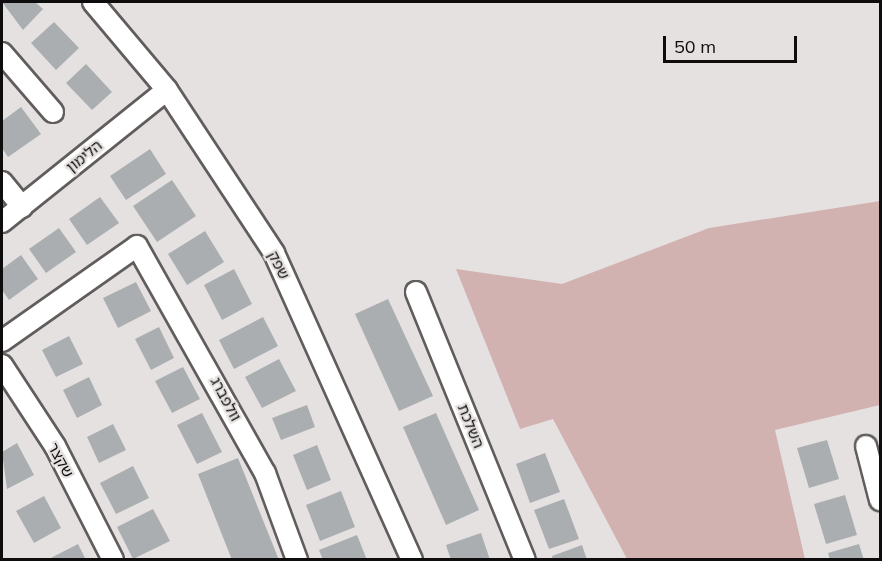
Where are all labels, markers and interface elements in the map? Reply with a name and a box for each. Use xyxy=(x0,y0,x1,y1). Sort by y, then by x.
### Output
scale bar xyxy=(666,24,800,62)
text: 50 m xyxy=(674,35,716,58)
street label: הלימון xyxy=(62,136,106,176)
street label: שפק xyxy=(264,248,294,282)
street label: וולפברג xyxy=(207,374,245,424)
street label: השלכת xyxy=(454,401,488,451)
street label: שקצר xyxy=(44,440,78,480)

